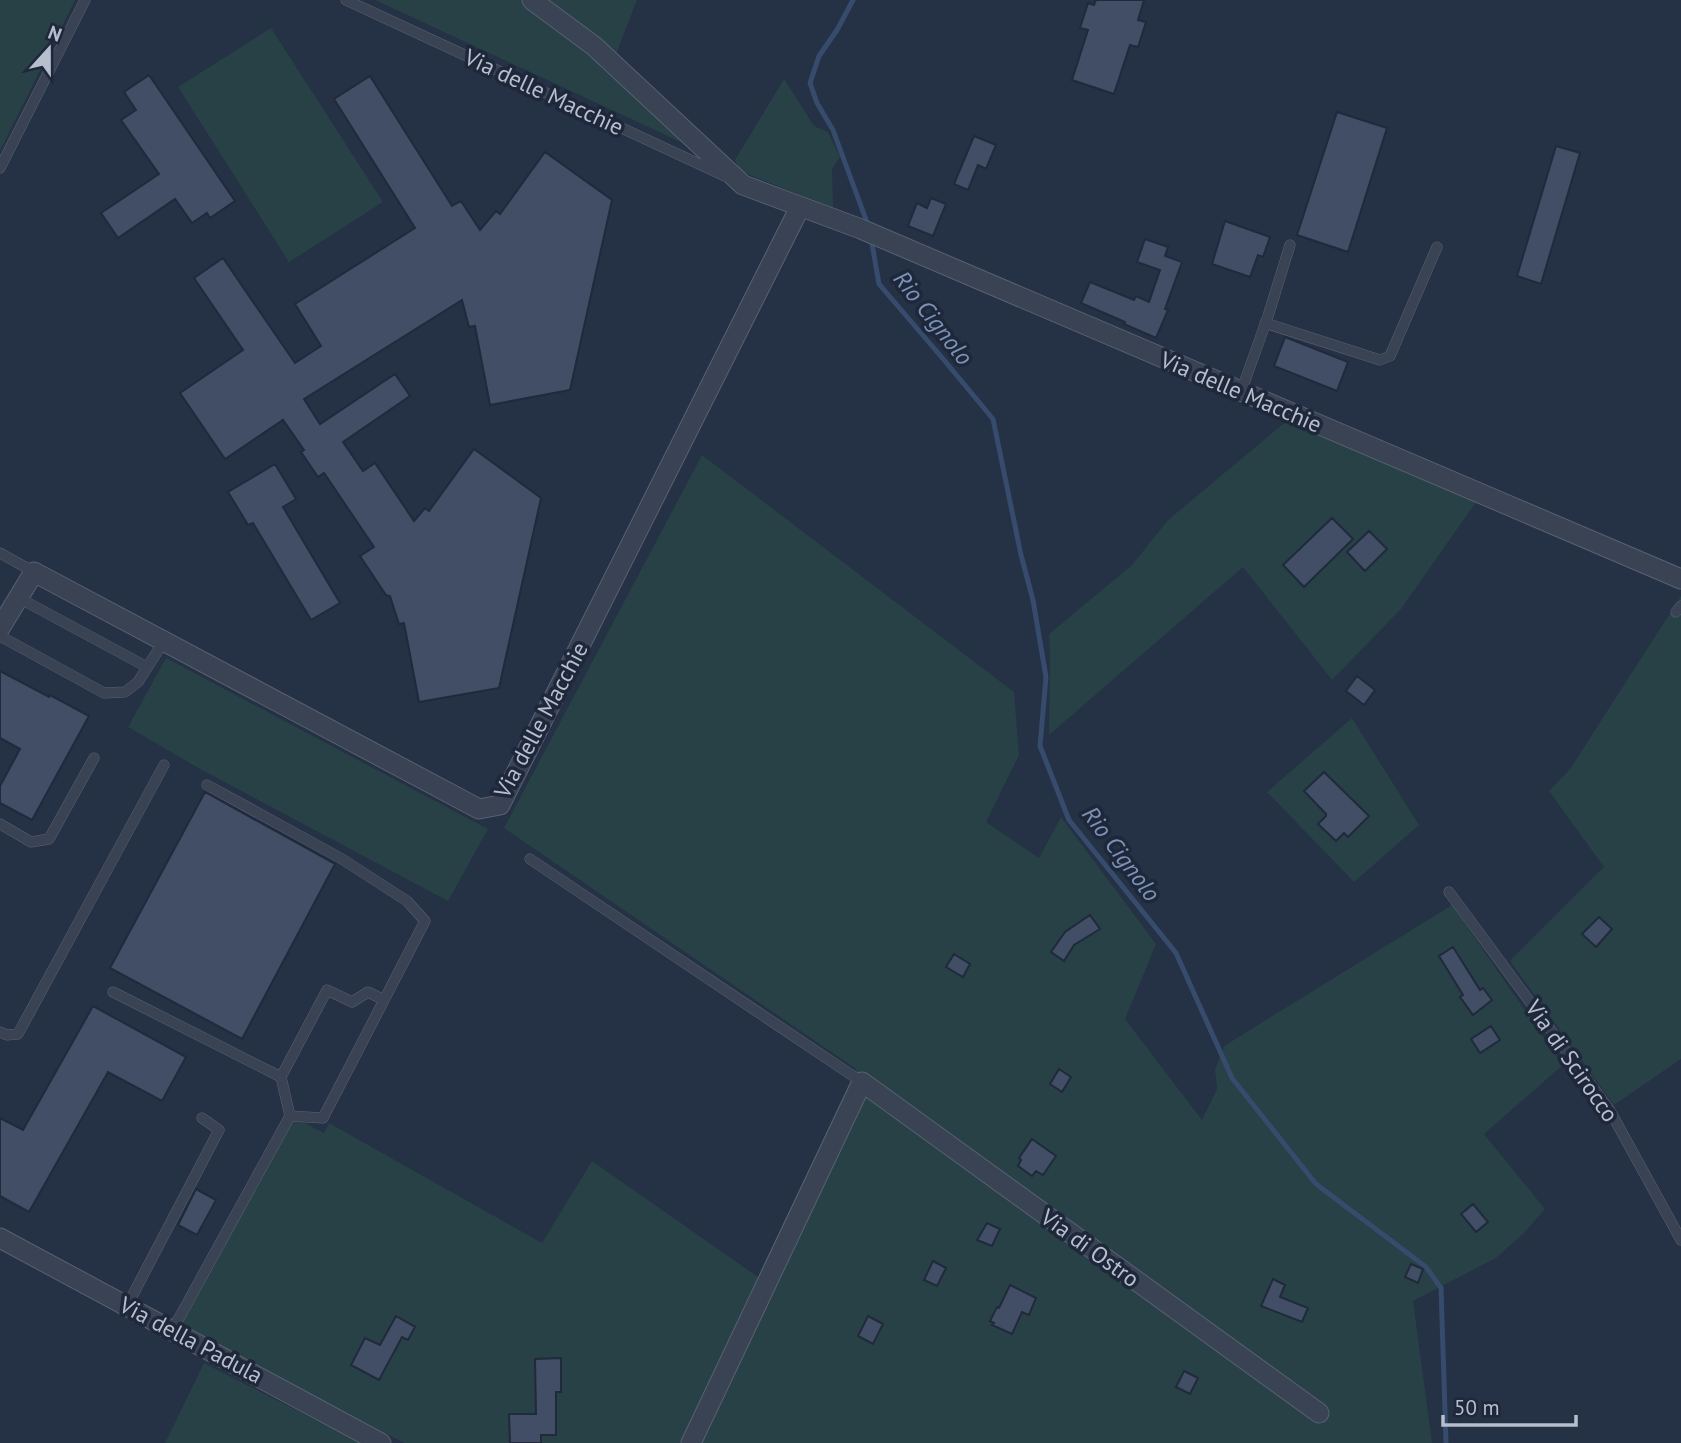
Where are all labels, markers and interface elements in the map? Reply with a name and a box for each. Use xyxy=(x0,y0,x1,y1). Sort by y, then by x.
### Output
north arrow xyxy=(14,14,84,84)
text: N xyxy=(45,20,65,47)
street label: Via delle Macchie xyxy=(459,42,628,141)
water label: Rio Cignolo xyxy=(887,264,980,371)
street label: Via delle Macchie xyxy=(1155,344,1326,439)
street label: Via delle Macchie xyxy=(487,637,594,804)
water label: Rio Cignolo xyxy=(1075,800,1167,908)
street label: Via di Scirocco xyxy=(1519,993,1625,1127)
street label: Via di Ostro xyxy=(1035,1202,1145,1293)
street label: Via della Padula xyxy=(114,1289,268,1389)
scale bar xyxy=(1443,1384,1576,1428)
text: 50 m xyxy=(1454,1394,1500,1421)

